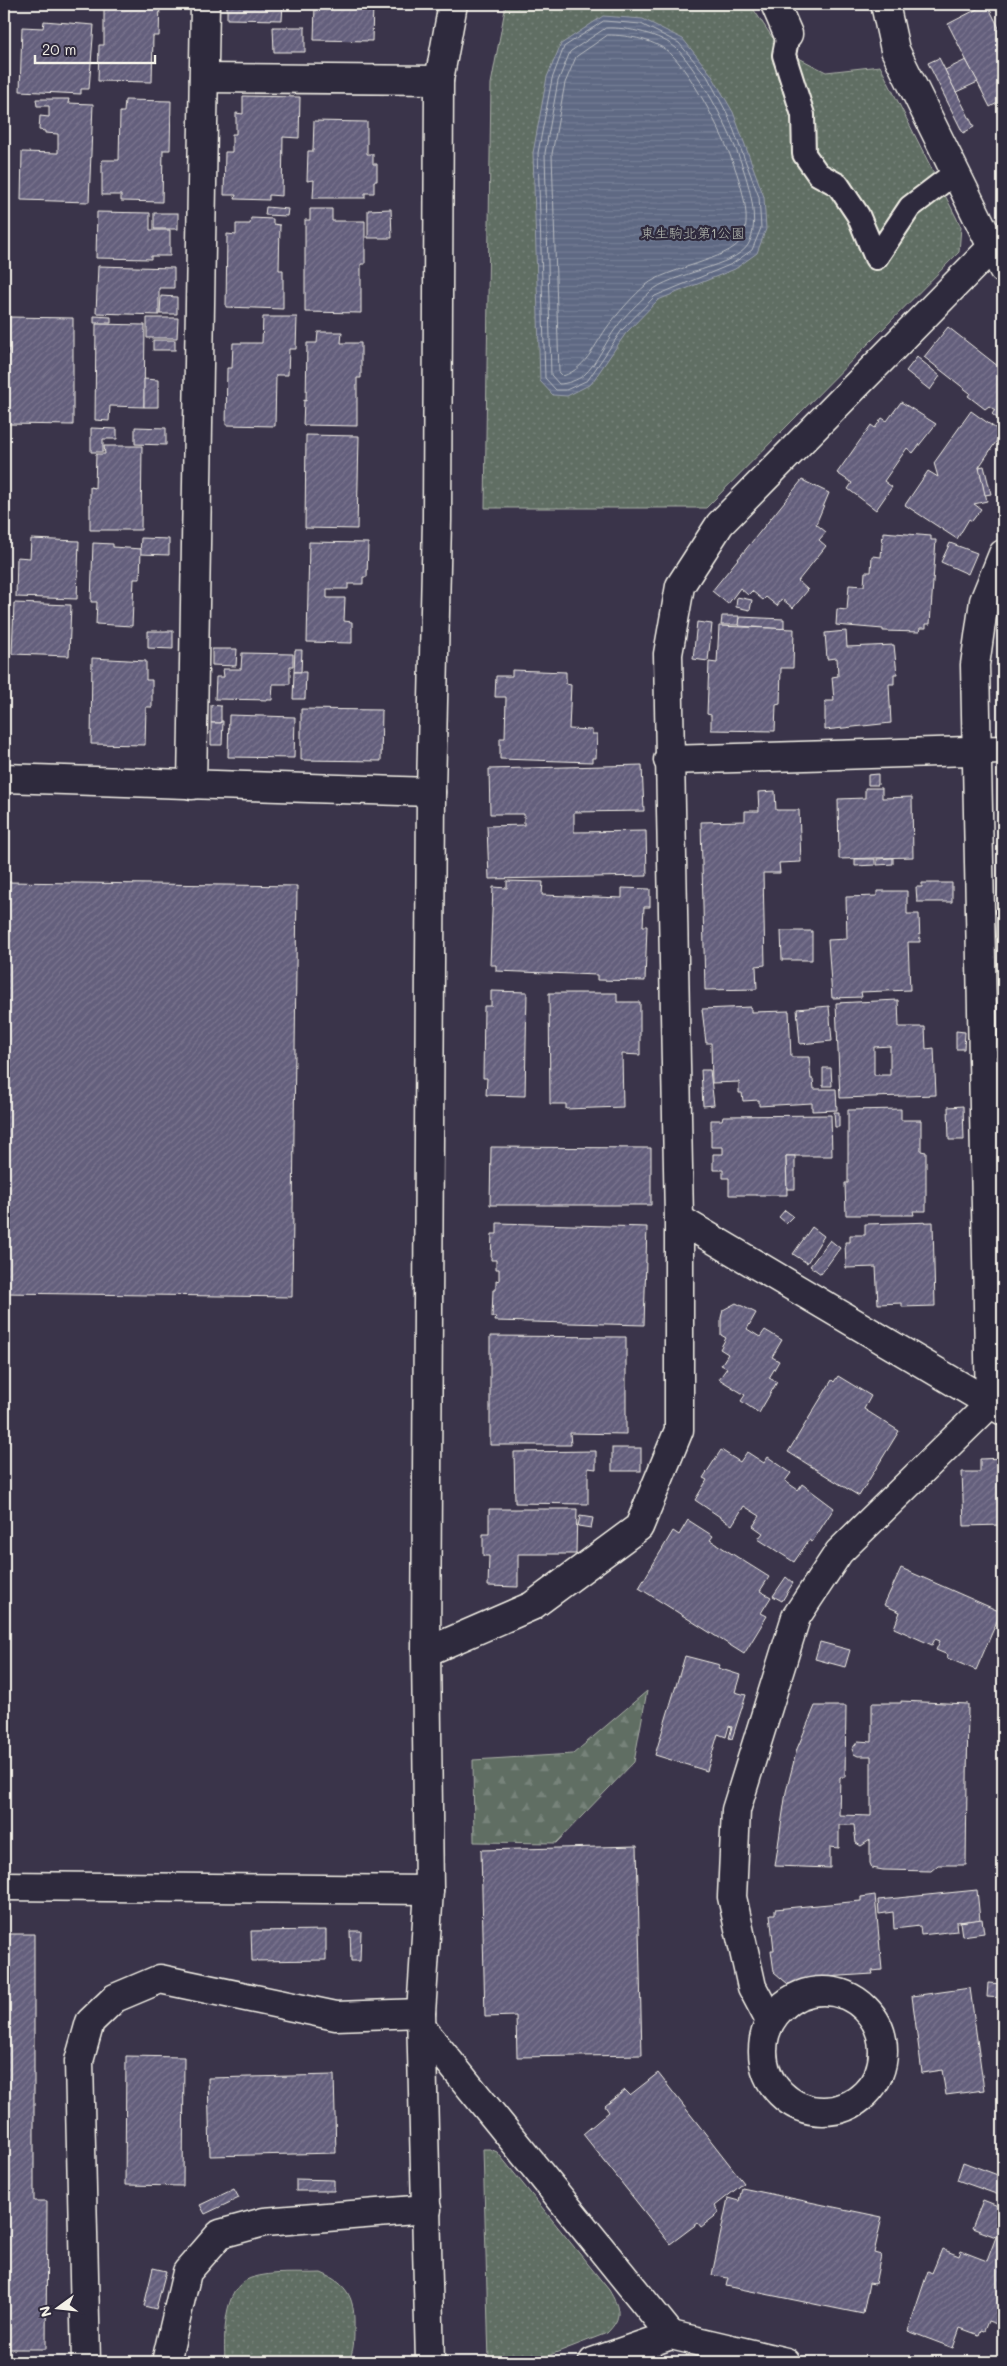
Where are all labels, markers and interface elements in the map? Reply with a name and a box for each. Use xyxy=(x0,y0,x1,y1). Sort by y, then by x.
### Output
scale bar xyxy=(35,32,155,64)
text: 20 m xyxy=(42,39,76,59)
park label: 東生駒北第1公園 xyxy=(641,223,745,242)
north arrow xyxy=(32,2284,82,2334)
text: N xyxy=(34,2304,56,2319)

